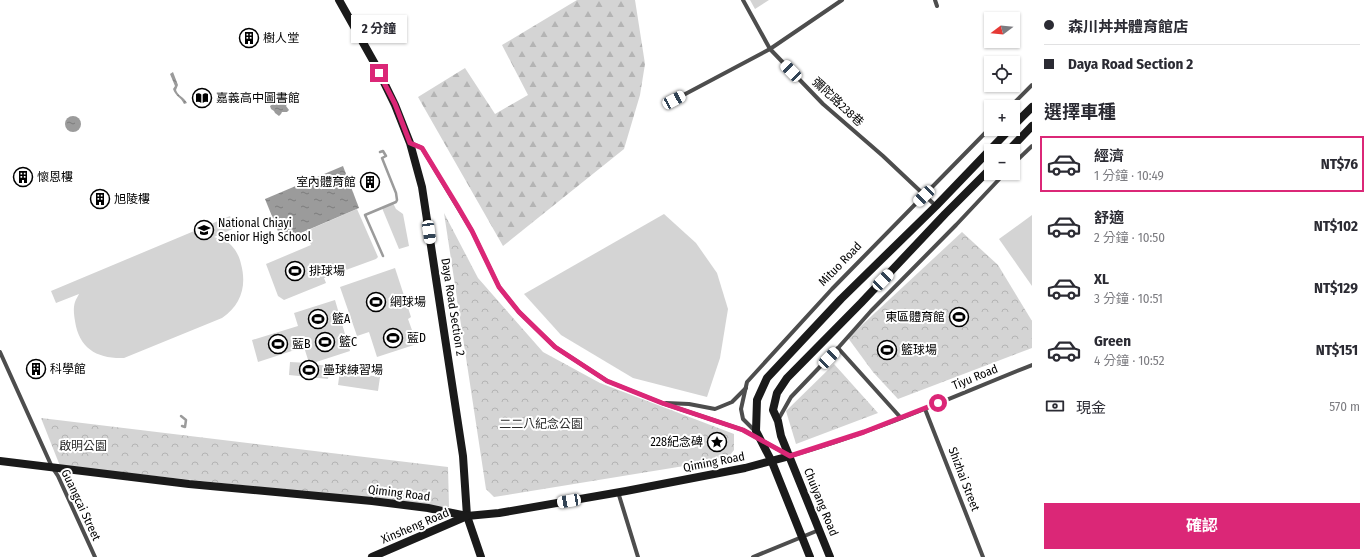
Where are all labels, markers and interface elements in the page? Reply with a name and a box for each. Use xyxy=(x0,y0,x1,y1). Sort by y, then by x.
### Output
north arrow xyxy=(984,12,1020,48)
map controls xyxy=(984,12,1020,180)
callout: 2 分鐘 xyxy=(351,15,407,43)
text: 森川丼丼體育館店 xyxy=(1068,18,1188,36)
text: 2 分鐘 xyxy=(362,21,396,36)
building icon: 樹人堂 xyxy=(238,27,260,49)
place label: 樹人堂 xyxy=(263,31,299,45)
text: Daya Road Section 2 xyxy=(1068,55,1193,73)
button: locate xyxy=(984,56,1020,92)
car xyxy=(778,58,804,84)
route end xyxy=(370,64,388,82)
street label: 彌陀路238巷 xyxy=(810,75,866,129)
library icon: 嘉義高中圖書館 xyxy=(191,87,213,109)
car xyxy=(661,89,687,111)
place label: 嘉義高中圖書館 xyxy=(216,91,300,105)
button: + xyxy=(984,100,1020,136)
text: 選擇車種 xyxy=(1044,101,1116,123)
button: − xyxy=(984,144,1020,180)
icon: car xyxy=(1046,146,1082,182)
text: 經濟 xyxy=(1094,147,1124,165)
text: NT$76 xyxy=(1321,155,1358,173)
building icon: 懷恩樓 xyxy=(12,166,34,188)
text: 1 分鐘 · 10:49 xyxy=(1094,168,1164,183)
place label: 懷恩樓 xyxy=(37,170,73,184)
building icon: 室內體育館 xyxy=(359,171,381,193)
place label: 室內體育館 xyxy=(296,175,356,189)
car xyxy=(911,183,937,209)
building icon: 旭陵樓 xyxy=(89,188,111,210)
place label: 旭陵樓 xyxy=(114,192,150,206)
icon: car xyxy=(1046,208,1082,244)
text: 舒適 xyxy=(1094,209,1124,227)
place label: National Chiayi Senior High School xyxy=(218,216,311,244)
text: NT$102 xyxy=(1314,217,1358,235)
school or university icon: National Chiayi Senior High School xyxy=(193,219,215,241)
car xyxy=(421,219,437,245)
text: 2 分鐘 · 10:50 xyxy=(1094,230,1165,245)
street label: Mituo Road xyxy=(816,239,864,289)
street label: Daya Road Section 2 xyxy=(438,257,468,357)
sports icon: 排球場 xyxy=(284,260,306,282)
place label: 排球場 xyxy=(309,264,345,278)
car xyxy=(870,267,896,293)
icon: car xyxy=(1046,270,1082,306)
text: XL xyxy=(1094,270,1109,288)
text: NT$129 xyxy=(1314,279,1358,297)
sports icon: 網球場 xyxy=(365,291,387,313)
text: 3 分鐘 · 10:51 xyxy=(1094,291,1163,306)
place label: 網球場 xyxy=(390,295,426,309)
sports icon: 東區體育館 xyxy=(948,306,970,328)
sports icon: 籃A xyxy=(307,308,329,330)
place label: 東區體育館 xyxy=(885,310,945,324)
place label: 籃A xyxy=(332,312,351,326)
sports icon: 藍D xyxy=(382,327,404,349)
sports icon: 籃C xyxy=(314,331,336,353)
place label: 藍D xyxy=(407,331,426,345)
icon: car xyxy=(1046,332,1082,368)
text: Green xyxy=(1094,332,1131,350)
sports icon: 藍B xyxy=(267,333,289,355)
place label: 籃C xyxy=(339,335,357,349)
place label: 藍B xyxy=(292,337,311,351)
sports icon: 籃球場 xyxy=(876,339,898,361)
text: NT$151 xyxy=(1316,341,1358,359)
place label: 籃球場 xyxy=(901,343,937,357)
car xyxy=(816,345,842,371)
text: 4 分鐘 · 10:52 xyxy=(1094,353,1164,368)
building icon: 科學館 xyxy=(25,358,47,380)
sports icon: 壘球練習場 xyxy=(298,359,320,381)
place label: 科學館 xyxy=(50,362,86,376)
street label: Tiyu Road xyxy=(950,362,1000,392)
place label: 壘球練習場 xyxy=(323,363,383,377)
route start xyxy=(929,394,947,412)
icon: cash xyxy=(1044,395,1066,417)
text: 現金 xyxy=(1076,399,1106,417)
text: 570 m xyxy=(1329,399,1360,414)
park label: 二二八紀念公園 xyxy=(499,417,583,431)
place icon: 228紀念碑 xyxy=(706,431,728,453)
place label: 228紀念碑 xyxy=(650,435,703,449)
park label: 啟明公園 xyxy=(59,439,107,453)
street label: Shizhai Street xyxy=(945,445,983,513)
street label: Qiming Road xyxy=(682,449,746,475)
street label: Chuiyang Road xyxy=(801,466,841,538)
street label: Guangcai Street xyxy=(58,467,104,543)
street label: Qiming Road xyxy=(367,482,431,504)
car xyxy=(556,493,582,509)
button: 確認 xyxy=(1044,503,1360,549)
street label: Xinsheng Road xyxy=(379,505,451,547)

